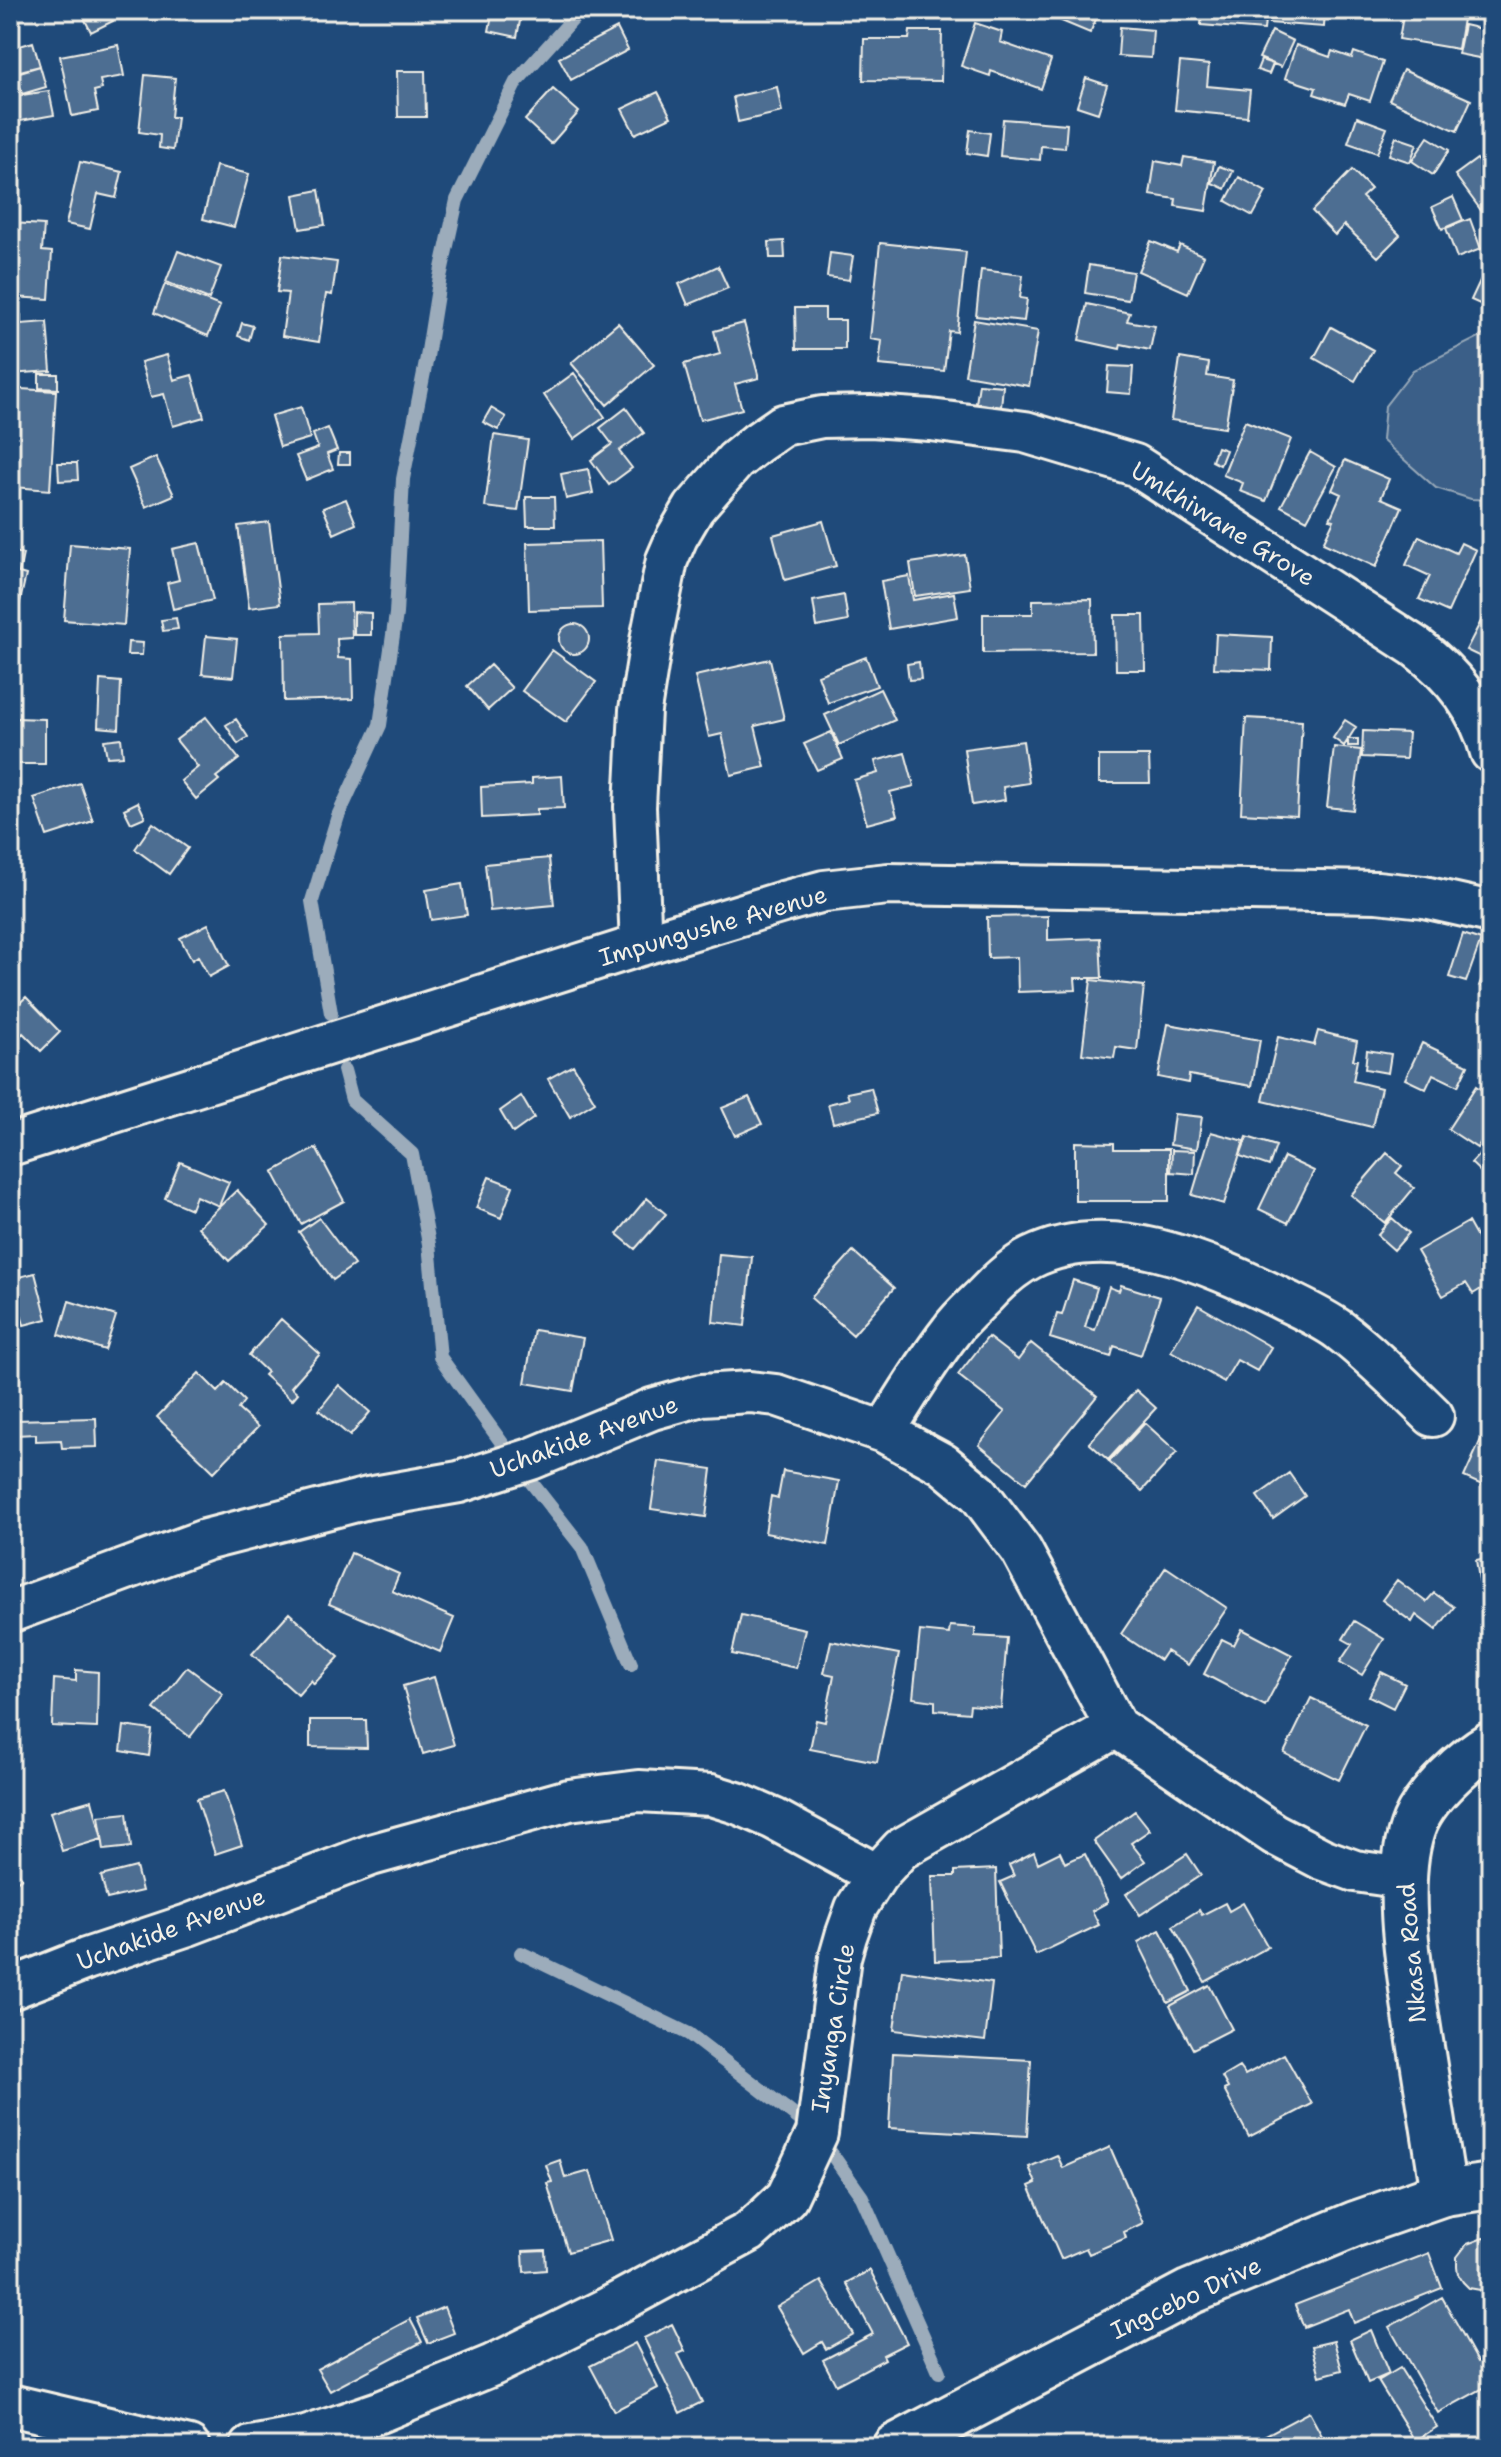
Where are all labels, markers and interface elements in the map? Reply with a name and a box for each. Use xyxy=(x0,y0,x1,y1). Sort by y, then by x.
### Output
street label: Umkhiwane Grove xyxy=(1125,454,1321,594)
street label: Impungushe Avenue xyxy=(595,878,831,974)
street label: Uchakide Avenue xyxy=(485,1388,683,1486)
street label: Uchakide Avenue xyxy=(72,1880,270,1978)
street label: Nkasa Road xyxy=(1390,1881,1434,2025)
street label: Inyanga Circle xyxy=(804,1941,862,2115)
street label: Ingcebo Drive xyxy=(1106,2249,1266,2347)

